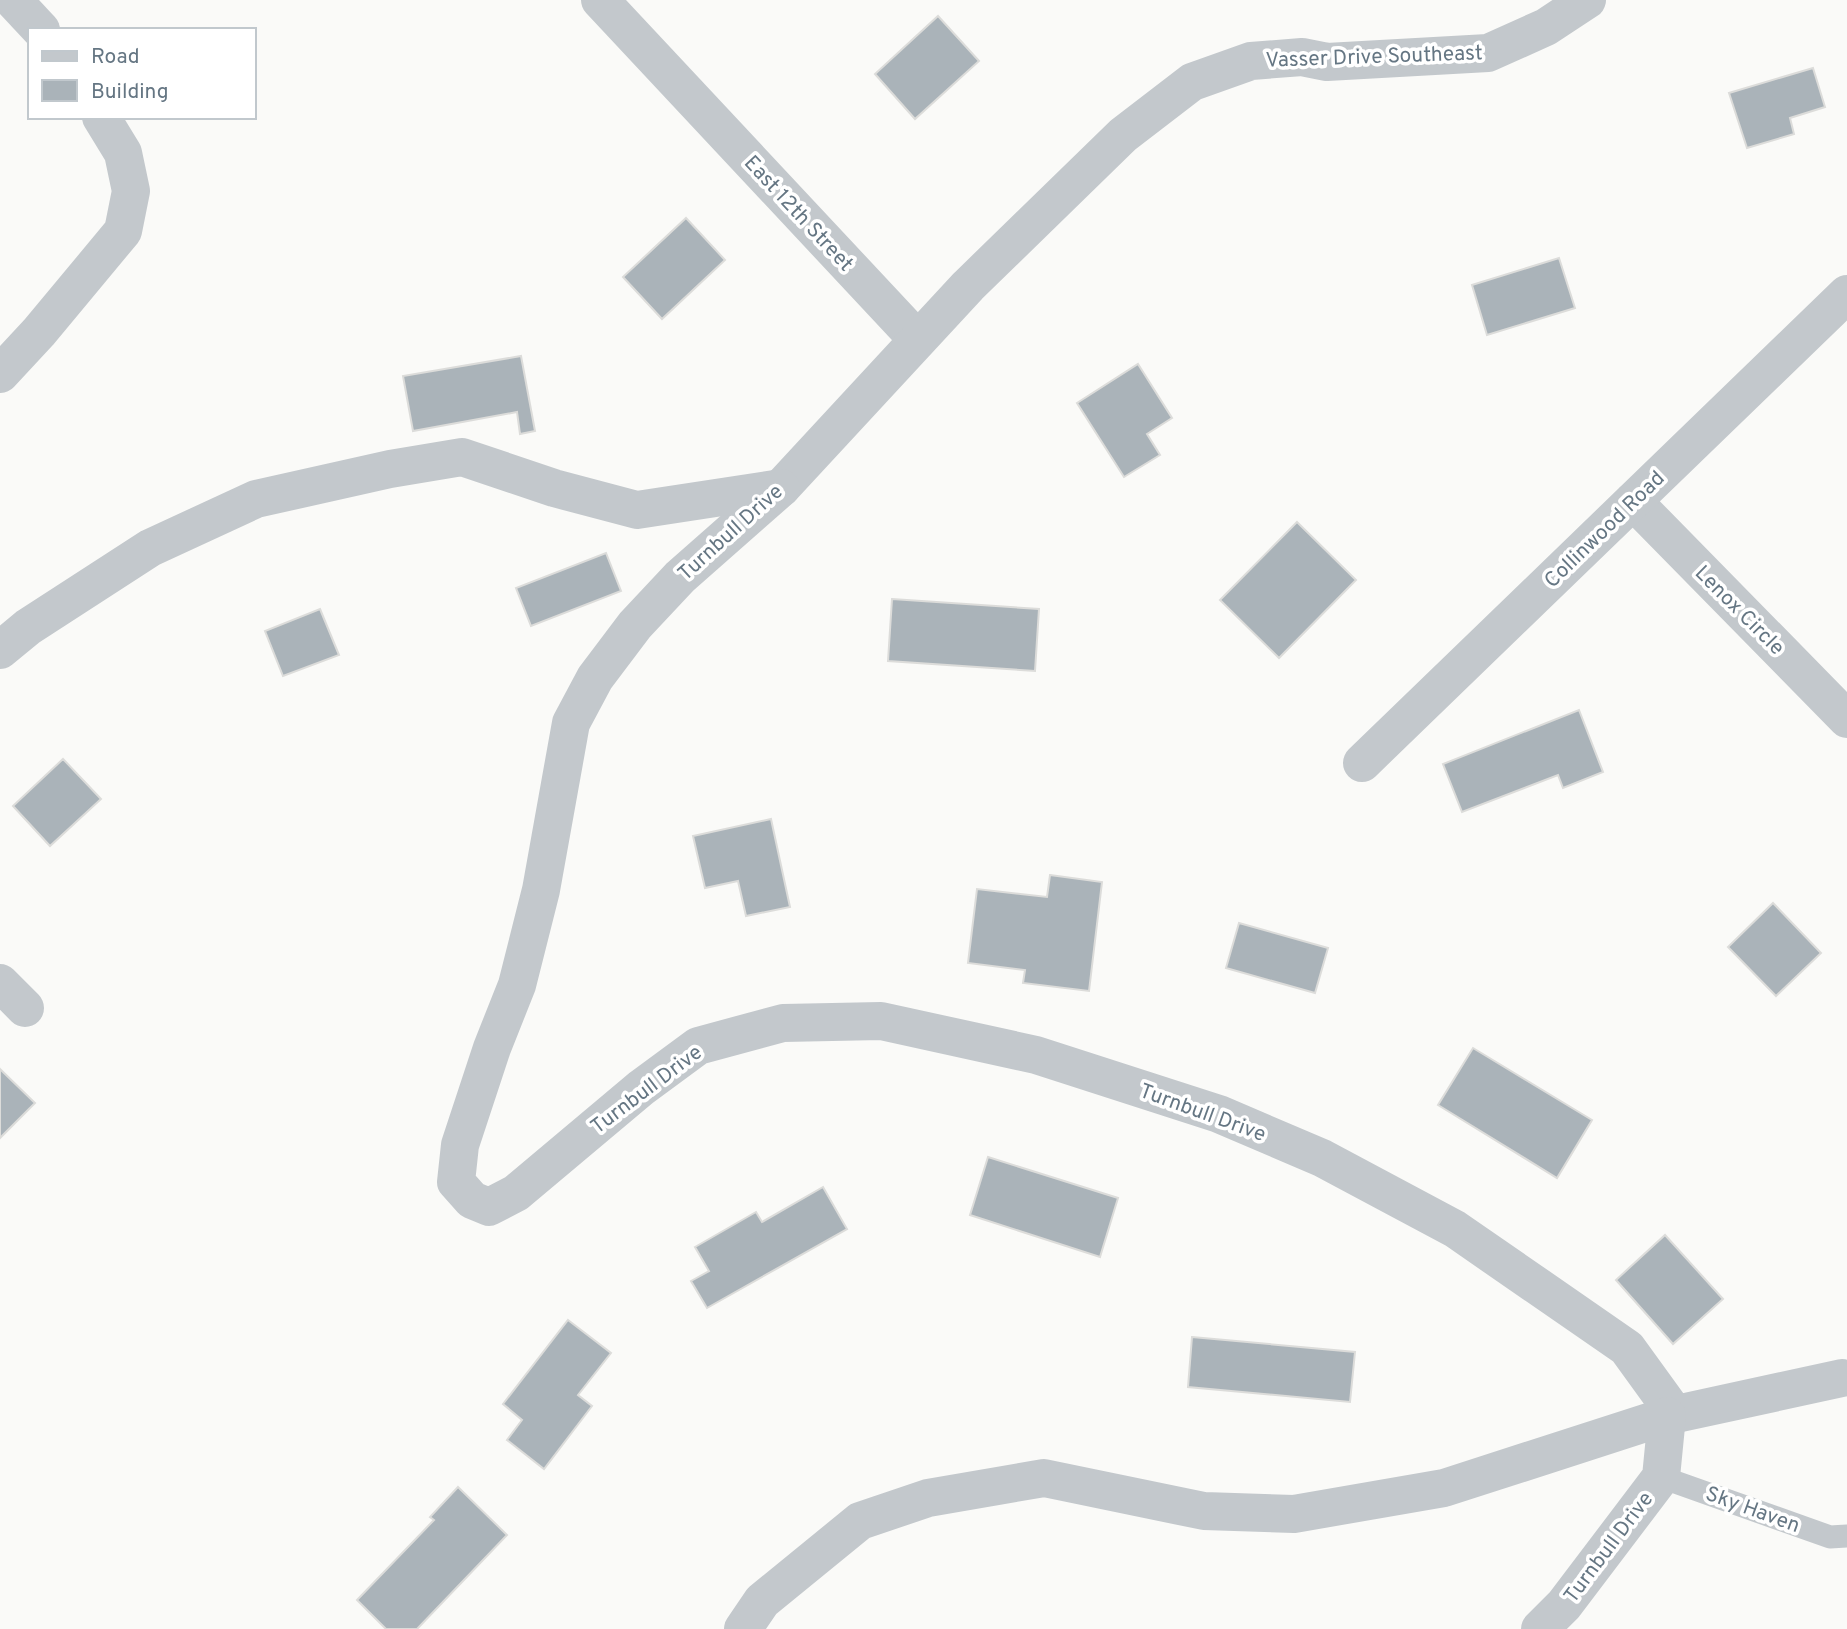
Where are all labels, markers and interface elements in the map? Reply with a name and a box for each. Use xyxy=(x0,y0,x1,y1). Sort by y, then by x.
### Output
legend xyxy=(28,28,256,119)
street label: Vasser Drive Southeast xyxy=(1265,40,1483,75)
text: Road xyxy=(91,44,140,71)
text: Building xyxy=(91,79,169,106)
street label: East 12th Street xyxy=(737,150,859,278)
street label: Collinwood Road xyxy=(1539,466,1671,595)
street label: Turnbull Drive xyxy=(673,479,789,588)
street label: Lenox Circle xyxy=(1688,560,1790,662)
street label: Turnbull Drive xyxy=(586,1040,708,1141)
street label: Turnbull Drive xyxy=(1136,1078,1269,1149)
street label: Sky Haven xyxy=(1702,1481,1803,1540)
street label: Turnbull Drive xyxy=(1559,1487,1660,1609)

